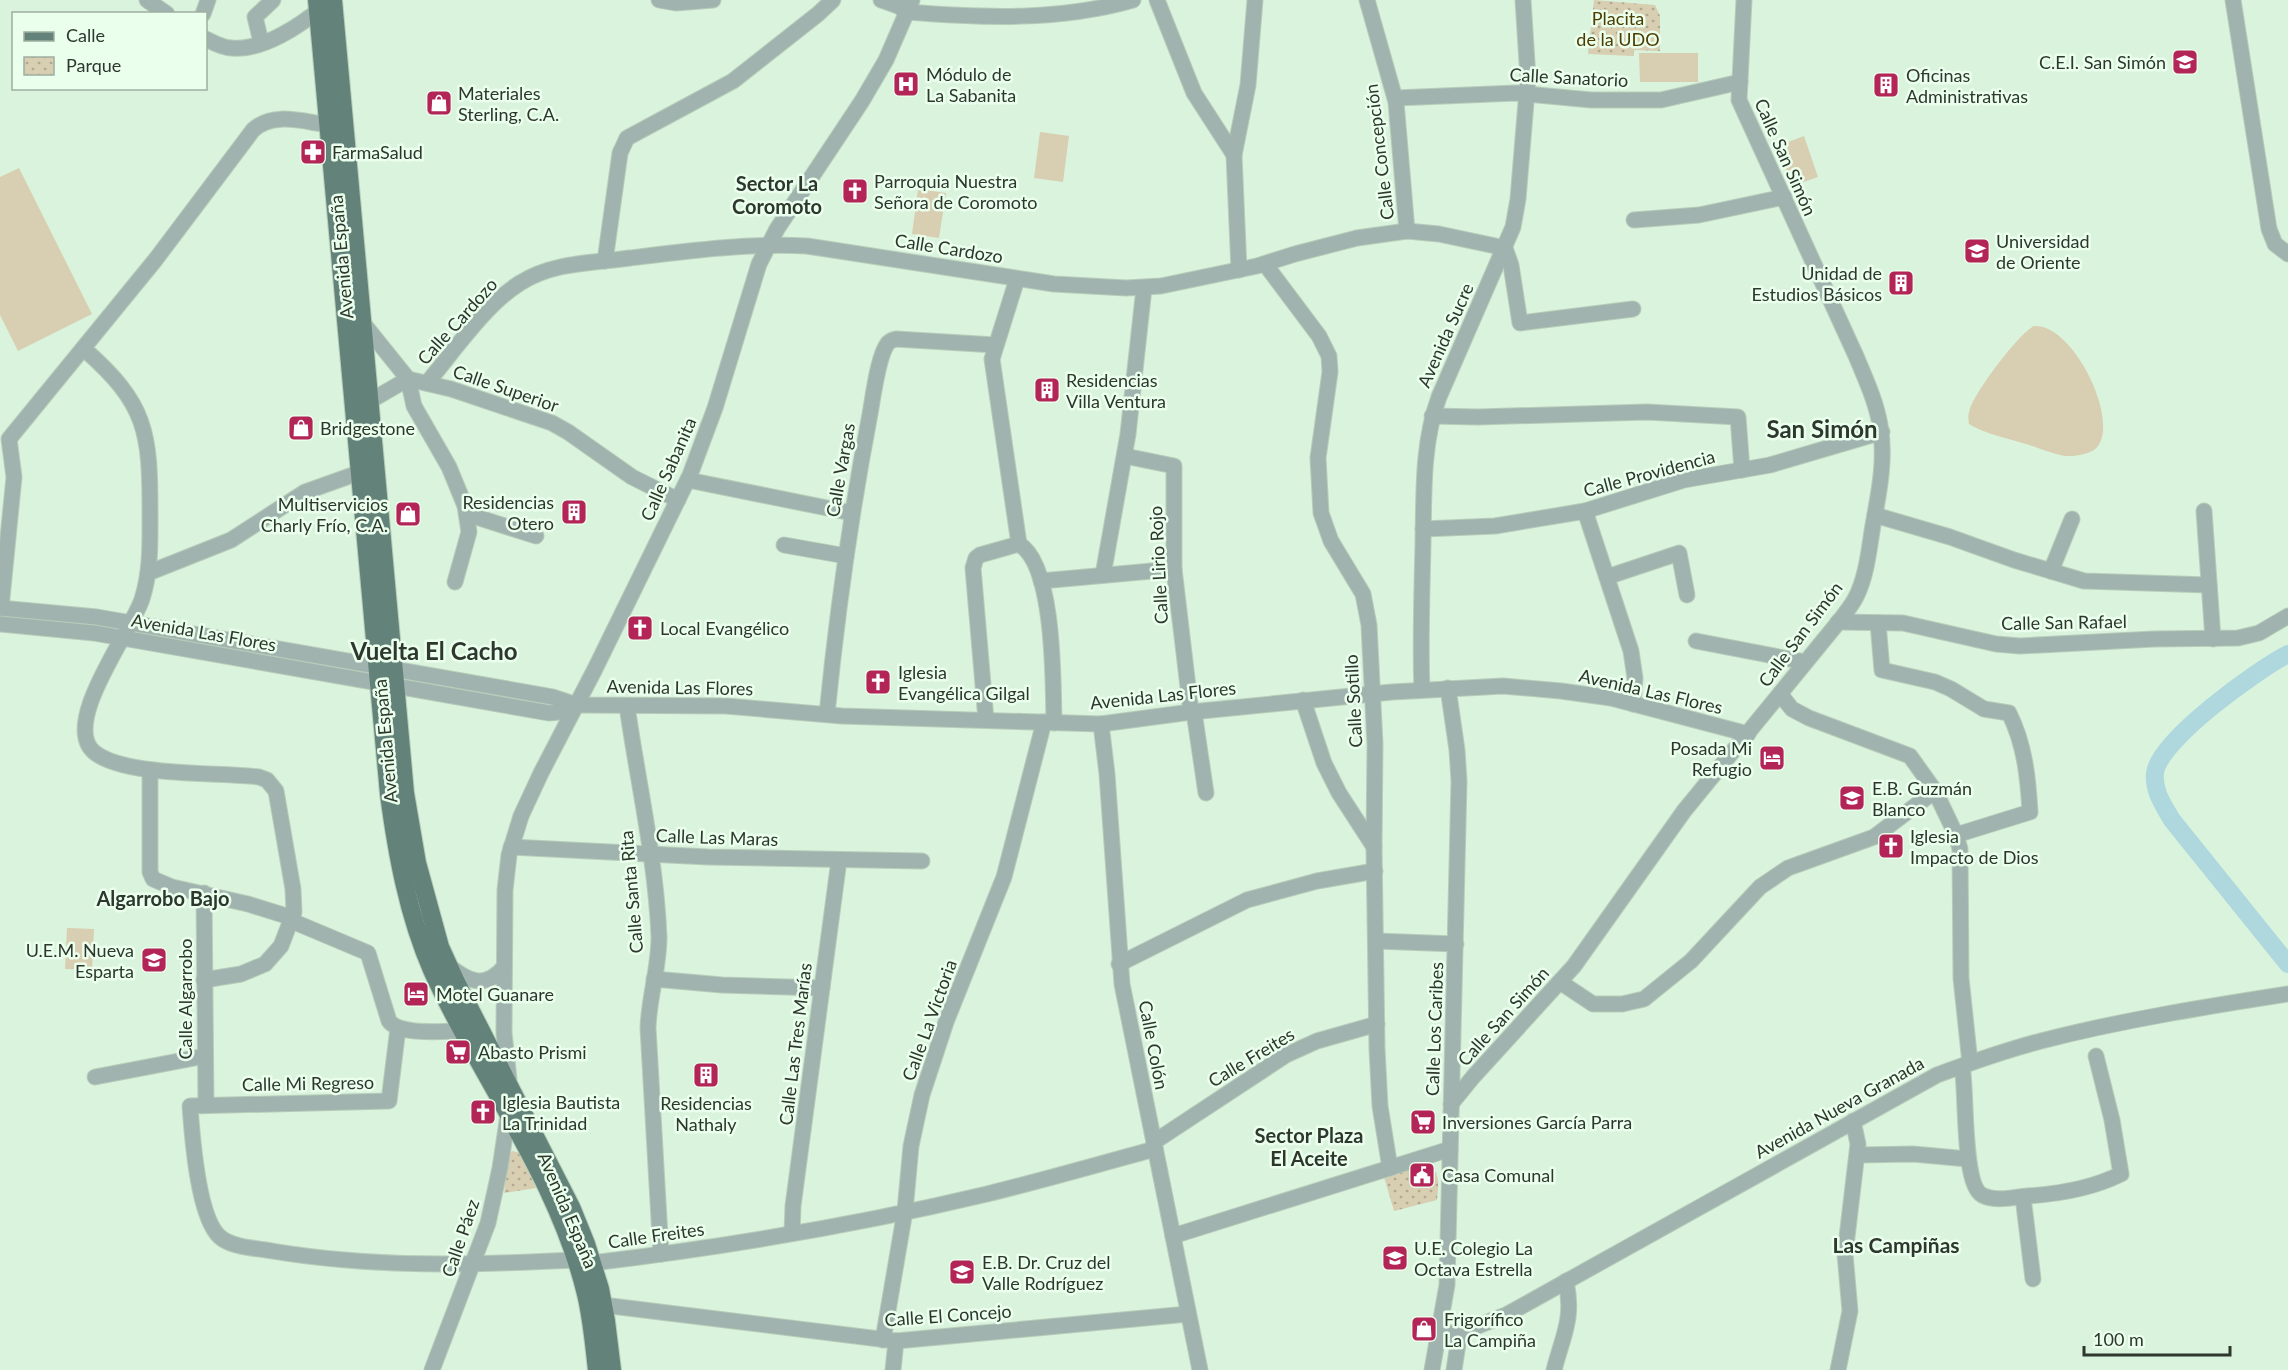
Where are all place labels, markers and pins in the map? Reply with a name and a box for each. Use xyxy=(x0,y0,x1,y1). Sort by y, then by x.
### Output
school or university icon: C.E.I. San Simón xyxy=(2170,47,2200,77)
place label: C.E.I. San Simón xyxy=(2039,51,2166,73)
place label: Módulo de La Sabanita xyxy=(926,63,1016,106)
place label: Oficinas Administrativas xyxy=(1906,64,2028,107)
hospital icon: Módulo de La Sabanita xyxy=(891,69,921,99)
building icon: Oficinas Administrativas xyxy=(1871,70,1901,100)
place label: Materiales Sterling, C.A. xyxy=(458,82,559,125)
shop icon: Materiales Sterling, C.A. xyxy=(424,88,454,118)
pharmacy icon: FarmaSalud xyxy=(298,137,328,167)
place label: FarmaSalud xyxy=(332,141,423,163)
place label: Parroquia Nuestra Señora de Coromoto xyxy=(874,170,1038,213)
church icon: Parroquia Nuestra Señora de Coromoto xyxy=(840,176,870,206)
place label: Universidad de Oriente xyxy=(1996,230,2090,273)
school or university icon: Universidad de Oriente xyxy=(1962,236,1992,266)
place label: Unidad de Estudios Básicos xyxy=(1751,262,1882,305)
building icon: Unidad de Estudios Básicos xyxy=(1886,268,1916,298)
place label: Residencias Villa Ventura xyxy=(1066,369,1166,412)
building icon: Residencias Villa Ventura xyxy=(1032,375,1062,405)
shop icon: Bridgestone xyxy=(286,413,316,443)
place label: Bridgestone xyxy=(320,417,415,439)
place label: Residencias Otero xyxy=(462,491,554,534)
place label: Multiservicios Charly Frío, C.A. xyxy=(261,493,388,536)
building icon: Residencias Otero xyxy=(559,497,589,527)
shop icon: Multiservicios Charly Frío, C.A. xyxy=(393,499,423,529)
church icon: Local Evangélico xyxy=(625,613,655,643)
place label: Local Evangélico xyxy=(660,617,789,639)
place label: Iglesia Evangélica Gilgal xyxy=(898,661,1030,704)
church icon: Iglesia Evangélica Gilgal xyxy=(863,667,893,697)
place label: Posada Mi Refugio xyxy=(1670,737,1752,780)
hotel icon: Posada Mi Refugio xyxy=(1757,743,1787,773)
place label: E.B. Guzmán Blanco xyxy=(1872,777,1972,820)
school or university icon: E.B. Guzmán Blanco xyxy=(1837,783,1867,813)
place label: Iglesia Impacto de Dios xyxy=(1910,825,2039,868)
church icon: Iglesia Impacto de Dios xyxy=(1876,831,1906,861)
place label: U.E.M. Nueva Esparta xyxy=(26,939,134,982)
school or university icon: U.E.M. Nueva Esparta xyxy=(139,945,169,975)
hotel icon: Motel Guanare xyxy=(401,979,431,1009)
place label: Motel Guanare xyxy=(436,983,554,1005)
supermarket icon: Abasto Prismi xyxy=(443,1037,473,1067)
place label: Abasto Prismi xyxy=(478,1041,587,1063)
building icon: Residencias Nathaly xyxy=(691,1060,721,1090)
place label: Iglesia Bautista La Trinidad xyxy=(502,1091,620,1134)
place label: Residencias Nathaly xyxy=(660,1092,752,1135)
church icon: Iglesia Bautista La Trinidad xyxy=(468,1097,498,1127)
supermarket icon: Inversiones García Parra xyxy=(1408,1107,1438,1137)
place label: Inversiones García Parra xyxy=(1442,1111,1632,1133)
public building icon: Casa Comunal xyxy=(1407,1160,1437,1190)
place label: Casa Comunal xyxy=(1442,1164,1554,1186)
place label: U.E. Colegio La Octava Estrella xyxy=(1414,1237,1533,1280)
school or university icon: U.E. Colegio La Octava Estrella xyxy=(1380,1243,1410,1273)
place label: E.B. Dr. Cruz del Valle Rodríguez xyxy=(982,1251,1110,1294)
school or university icon: E.B. Dr. Cruz del Valle Rodríguez xyxy=(947,1257,977,1287)
place label: Frigorífico La Campiña xyxy=(1444,1308,1536,1351)
shop icon: Frigorífico La Campiña xyxy=(1409,1314,1439,1344)

